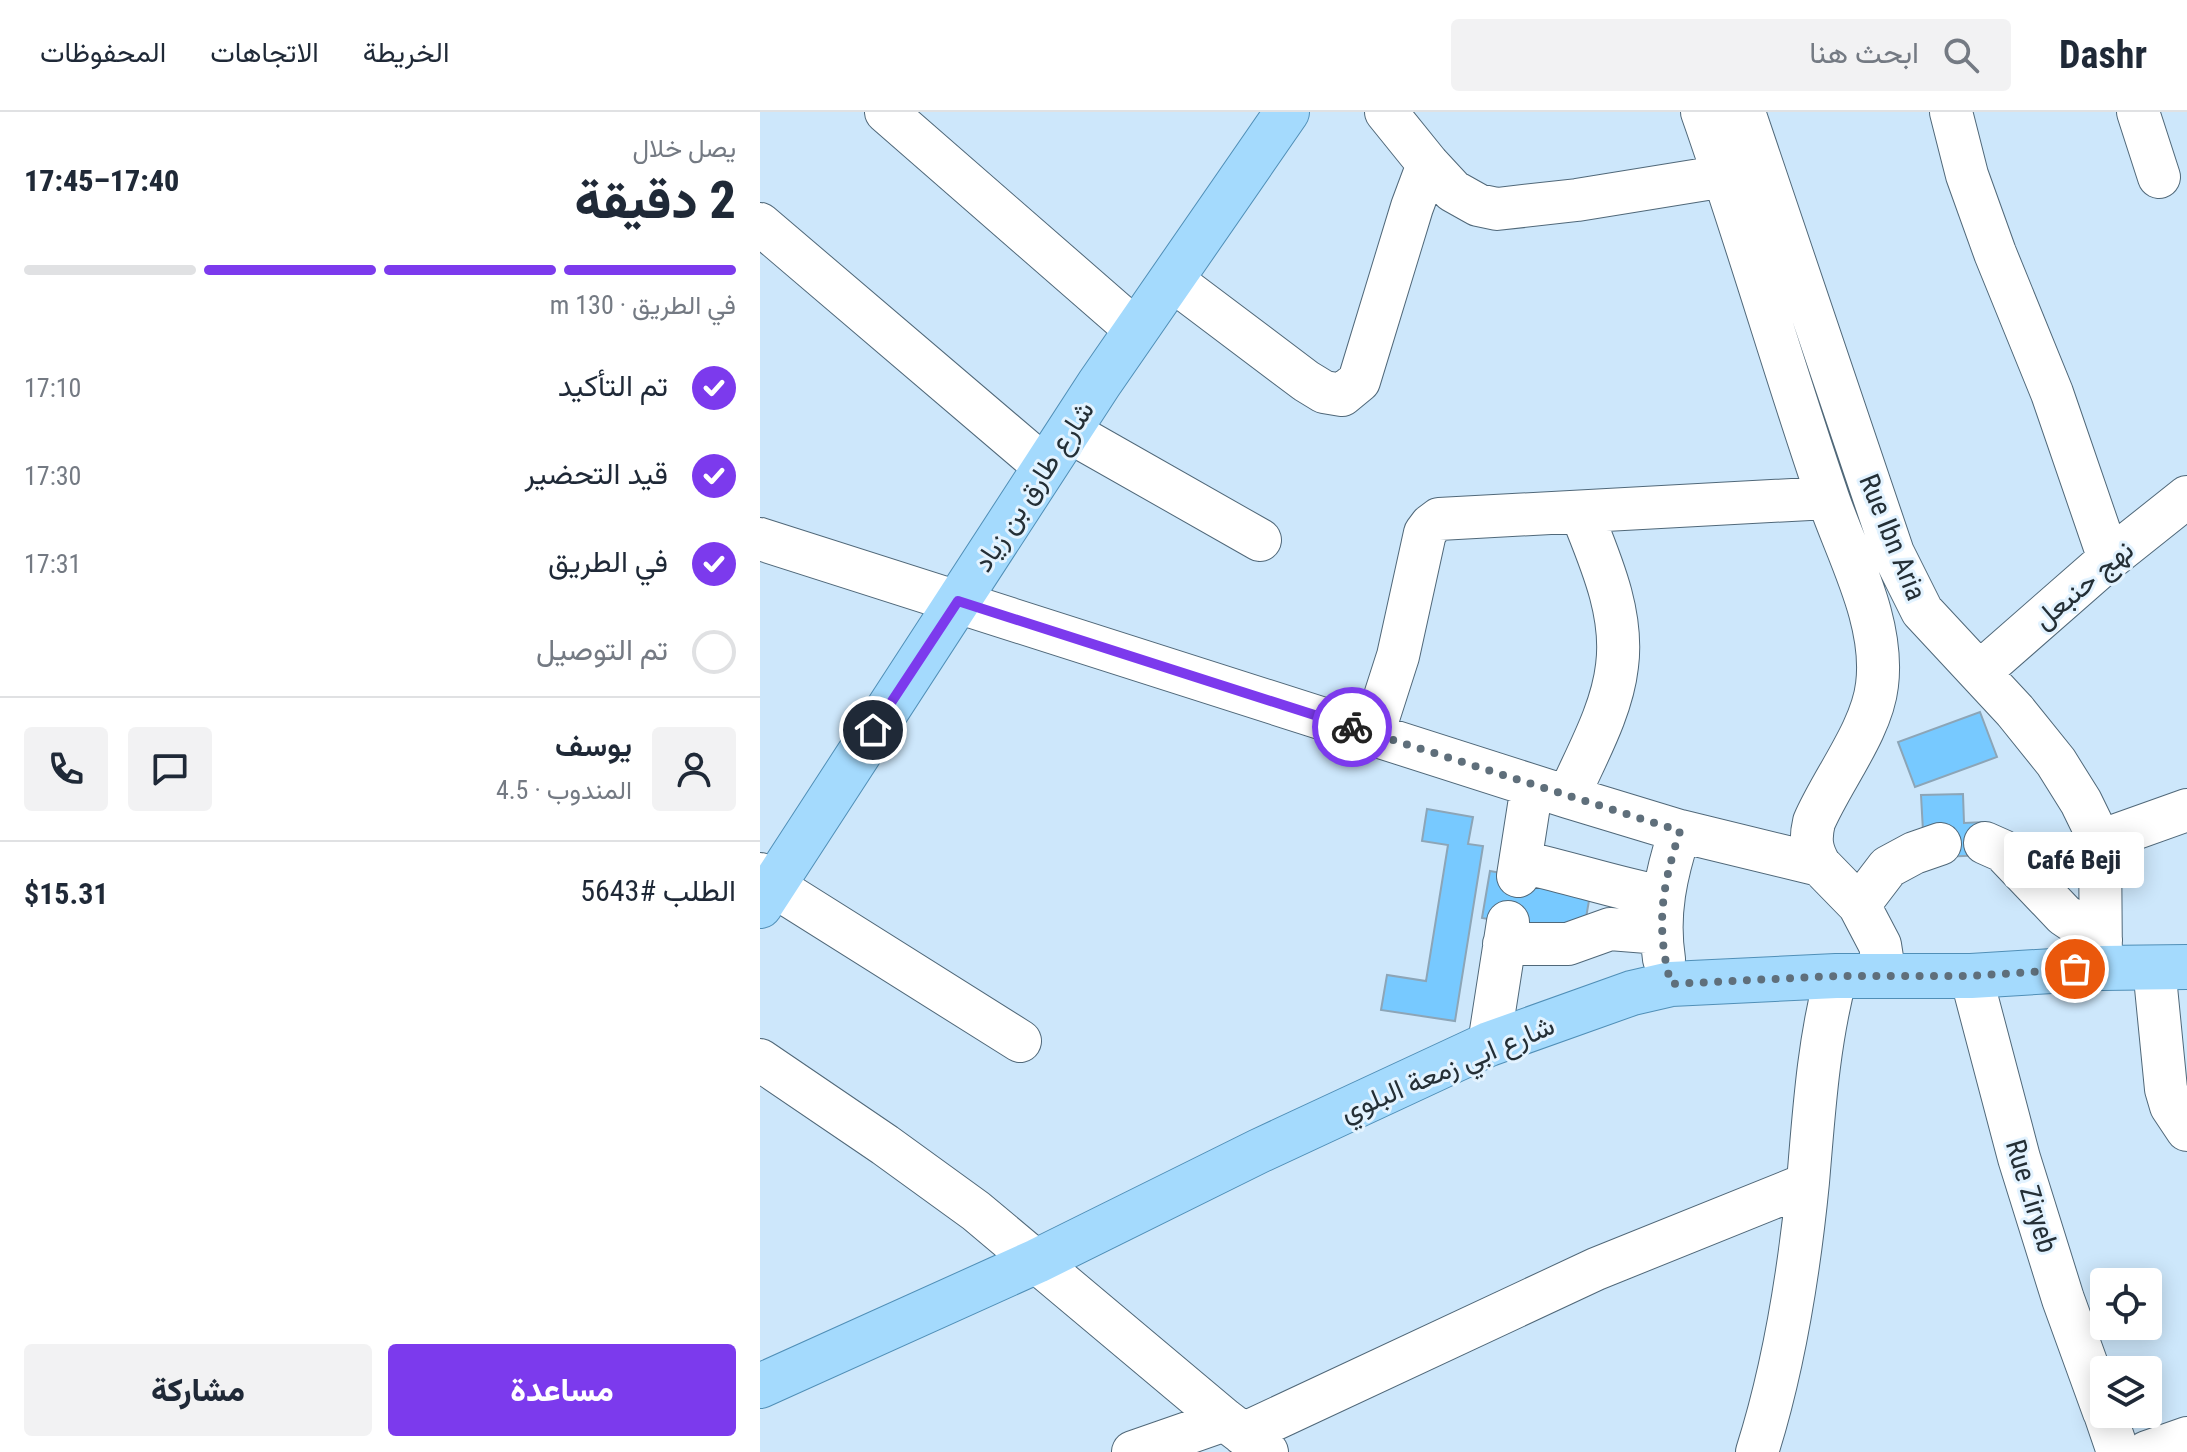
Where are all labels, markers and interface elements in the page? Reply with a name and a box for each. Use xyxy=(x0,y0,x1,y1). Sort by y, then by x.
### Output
search box xyxy=(1451,19,2011,91)
icon: search xyxy=(1939,33,1983,77)
text: Dashr xyxy=(2059,33,2147,77)
text: ابحث هنا xyxy=(1809,35,1919,70)
text: المحفوظات xyxy=(40,36,166,69)
text: الاتجاهات xyxy=(210,36,319,69)
text: الخريطة xyxy=(363,36,449,69)
text: يصل خلال xyxy=(632,133,736,163)
text: 17:40–17:45 xyxy=(24,163,179,198)
text: 2 دقيقة xyxy=(574,170,736,231)
text: في الطريق · 130 m xyxy=(550,290,736,320)
icon: check xyxy=(692,366,736,410)
text: تم التأكيد xyxy=(558,368,668,403)
text: 17:10 xyxy=(24,373,81,403)
street label: شارع طارق بن زياد xyxy=(966,395,1103,579)
icon: check xyxy=(692,454,736,498)
text: قيد التحضير xyxy=(524,456,668,491)
text: 17:30 xyxy=(24,461,81,491)
street label: Rue Ibn Aria xyxy=(1852,469,1933,605)
street label: نهج حنبعل xyxy=(2027,533,2142,638)
icon: check xyxy=(692,542,736,586)
text: في الطريق xyxy=(548,544,668,579)
text: 17:31 xyxy=(24,549,81,579)
text: تم التوصيل xyxy=(536,632,668,667)
courier xyxy=(1312,687,1392,767)
pin xyxy=(839,696,907,764)
icon: bike xyxy=(1330,705,1374,749)
icon: home xyxy=(851,708,895,752)
button: phone xyxy=(24,727,108,811)
button: chat xyxy=(128,727,212,811)
button: person xyxy=(652,727,736,811)
text: يوسف xyxy=(555,728,632,763)
text: المندوب · 4.5 xyxy=(496,775,632,805)
callout: Café Beji xyxy=(2005,833,2145,889)
text: Café Beji xyxy=(2027,845,2121,875)
text: الطلب #5643 xyxy=(580,873,736,908)
text: $15.31 xyxy=(24,876,109,911)
pin xyxy=(2041,935,2109,1003)
icon: bag xyxy=(2053,947,2097,991)
street label: شارع ابي زمعة البلوي xyxy=(1335,1008,1562,1134)
street label: Rue Ziryeb xyxy=(1999,1136,2064,1257)
map controls xyxy=(2090,1268,2162,1428)
button: locate xyxy=(2090,1268,2162,1340)
button: مشاركة xyxy=(24,1344,372,1436)
button: مساعدة xyxy=(388,1344,736,1436)
button: layers xyxy=(2090,1356,2162,1428)

